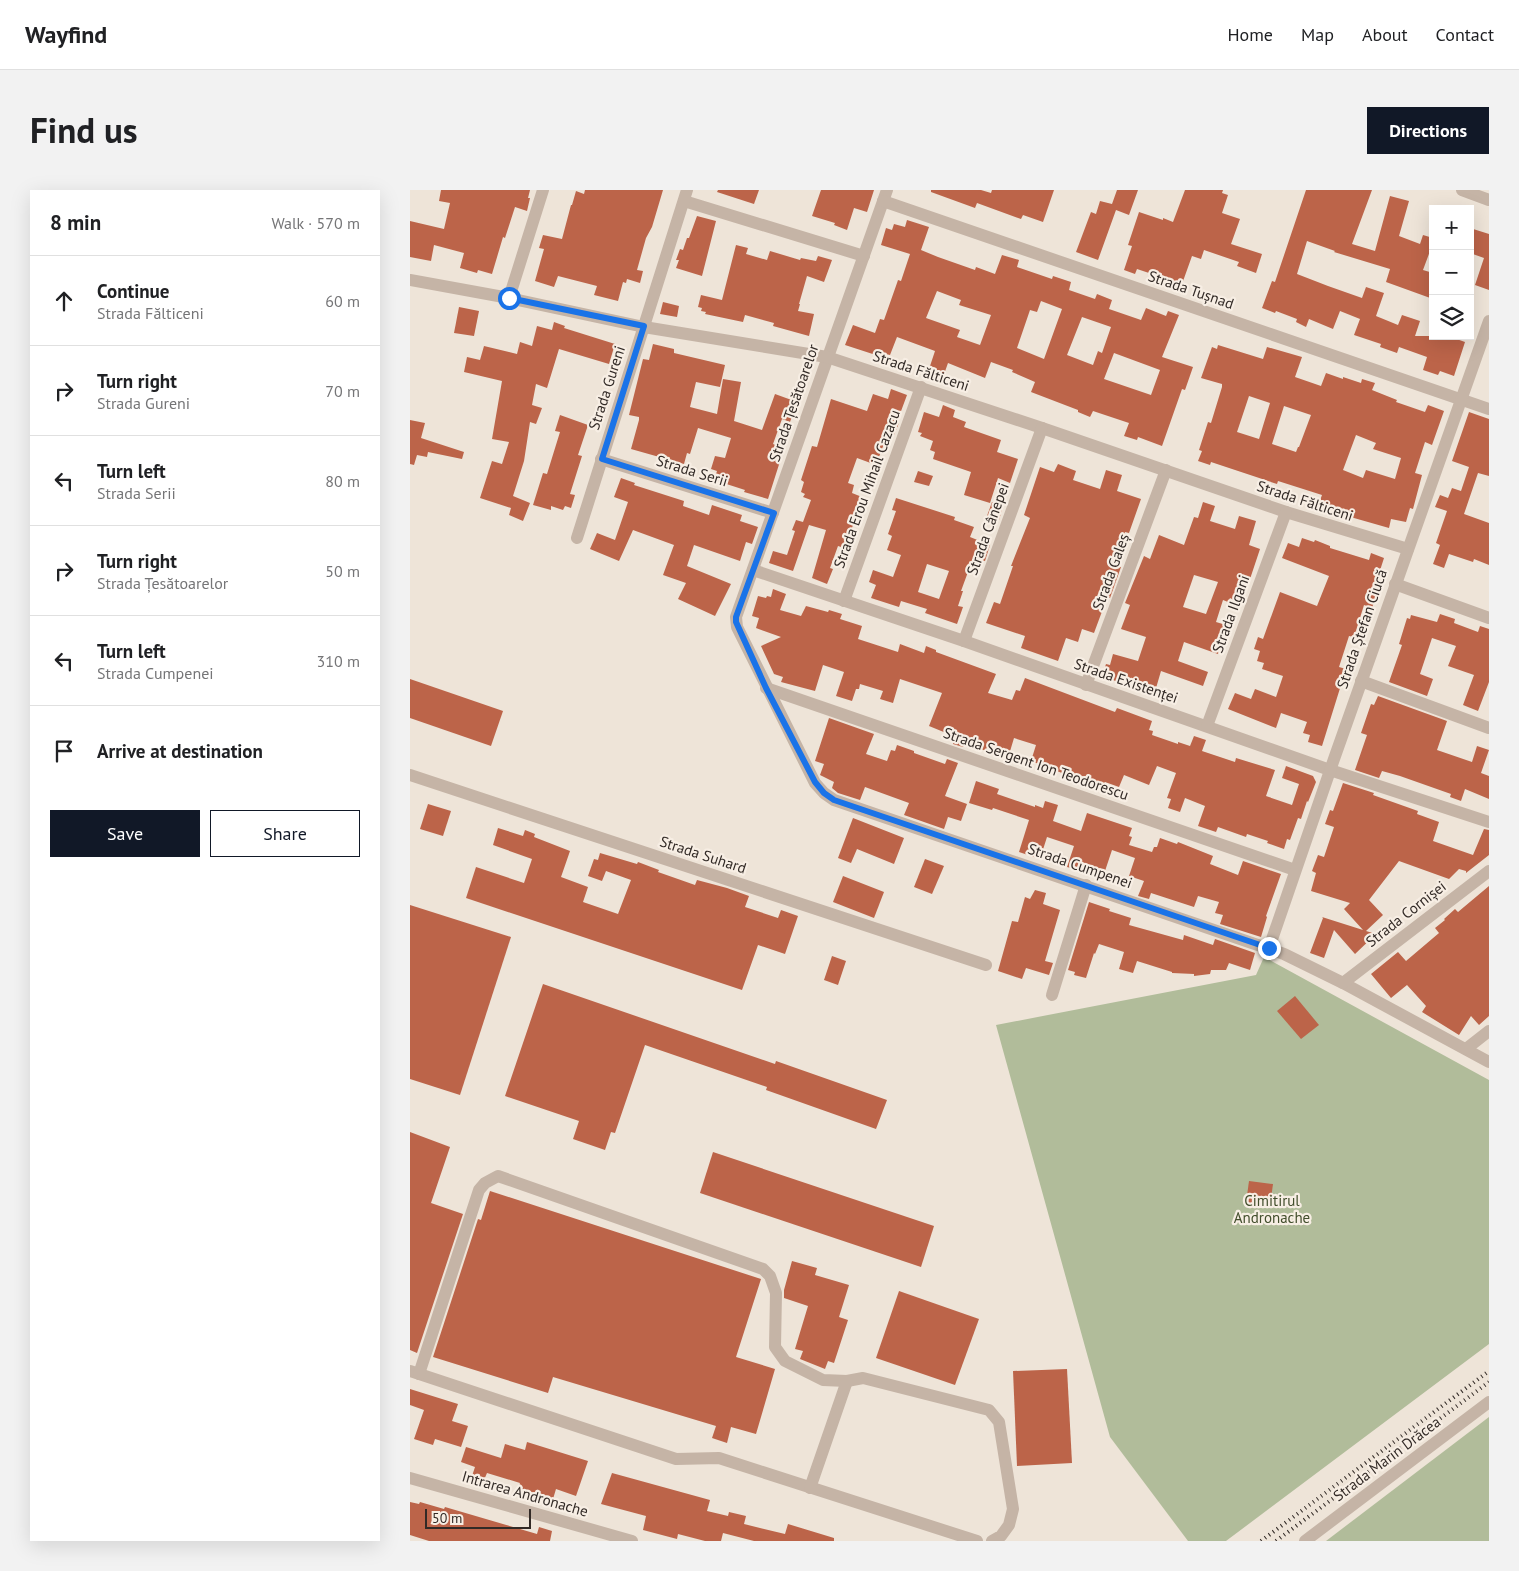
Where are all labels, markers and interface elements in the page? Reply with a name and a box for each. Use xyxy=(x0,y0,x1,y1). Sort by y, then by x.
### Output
text: Wayfind xyxy=(25,19,107,50)
text: Home xyxy=(1227,23,1273,46)
text: Map xyxy=(1301,23,1334,46)
text: About xyxy=(1362,23,1408,46)
text: Contact xyxy=(1436,23,1494,46)
text: Find us xyxy=(30,107,138,153)
button: Directions xyxy=(1367,107,1489,154)
map controls xyxy=(1429,205,1474,340)
button: + xyxy=(1429,205,1474,250)
text: 8 min xyxy=(50,209,101,236)
text: Walk · 570 m xyxy=(271,213,360,233)
button: − xyxy=(1429,250,1474,295)
street label: Strada Tușnad xyxy=(1146,266,1237,313)
text: Continue xyxy=(97,279,169,303)
icon: ahead xyxy=(50,287,78,315)
route start xyxy=(498,287,521,310)
text: 60 m xyxy=(325,291,360,311)
button: layers xyxy=(1429,295,1474,340)
text: Strada Fălticeni xyxy=(97,303,204,323)
street label: Strada Țesătoarelor xyxy=(765,342,823,464)
street label: Strada Gureni xyxy=(584,343,629,432)
street label: Strada Fălticeni xyxy=(871,346,972,395)
text: Turn right xyxy=(97,369,177,393)
icon: right xyxy=(50,377,78,405)
text: 70 m xyxy=(325,381,360,401)
text: Strada Gureni xyxy=(97,393,190,413)
street label: Strada Erou Mihail Cazacu xyxy=(829,407,904,571)
street label: Strada Serii xyxy=(654,451,730,490)
text: Turn left xyxy=(97,459,166,483)
icon: left xyxy=(50,467,78,495)
text: 80 m xyxy=(325,471,360,491)
street label: Strada Fălticeni xyxy=(1255,476,1356,525)
street label: Strada Cânepei xyxy=(962,480,1013,578)
text: Strada Serii xyxy=(97,483,176,503)
street label: Strada Galeș xyxy=(1088,531,1133,613)
text: Turn right xyxy=(97,549,177,573)
icon: right xyxy=(50,557,78,585)
text: 50 m xyxy=(325,561,360,581)
street label: Strada Ștefan Ciucă xyxy=(1332,567,1391,691)
street label: Strada Ilgani xyxy=(1208,572,1253,655)
text: Strada Țesătoarelor xyxy=(97,573,228,593)
text: Turn left xyxy=(97,639,166,663)
icon: left xyxy=(50,647,78,675)
text: 310 m xyxy=(317,651,360,671)
street label: Strada Existenței xyxy=(1072,654,1181,707)
text: Strada Cumpenei xyxy=(97,663,214,683)
street label: Strada Sergent Ion Teodorescu xyxy=(941,723,1131,804)
icon: arrive xyxy=(50,737,78,765)
text: Arrive at destination xyxy=(97,739,263,763)
button: Save xyxy=(50,810,200,857)
button: Share xyxy=(210,810,360,857)
street label: Strada Suhard xyxy=(657,832,749,877)
street label: Strada Cumpenei xyxy=(1025,839,1135,892)
street label: Strada Cornișei xyxy=(1362,876,1450,951)
route end xyxy=(1258,937,1281,960)
park label: Cimitirul Andronache xyxy=(1234,1191,1310,1227)
street label: Strada Marin Drăcea xyxy=(1329,1412,1444,1505)
street label: Intrarea Andronache xyxy=(460,1466,590,1521)
scale bar xyxy=(425,1506,531,1529)
text: 50 m xyxy=(432,1509,462,1527)

